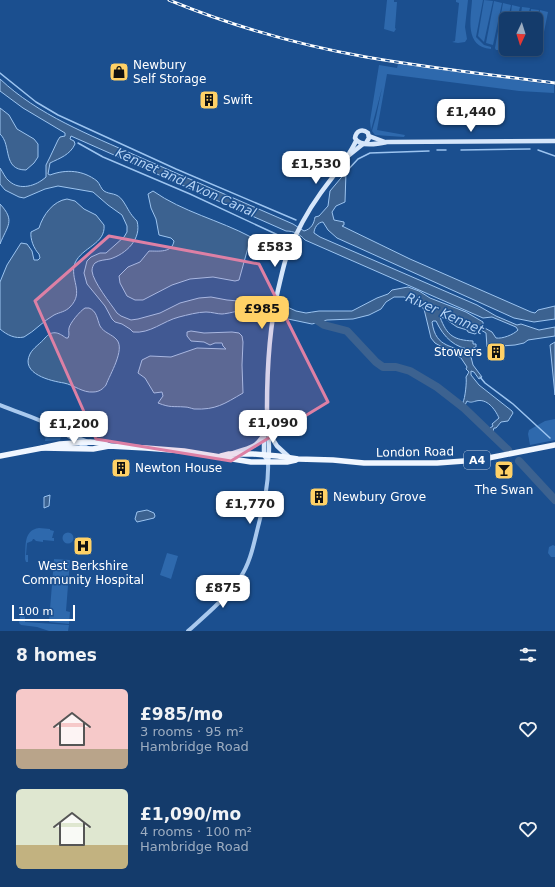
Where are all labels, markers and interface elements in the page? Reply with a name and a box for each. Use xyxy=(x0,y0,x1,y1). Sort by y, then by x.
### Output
north arrow xyxy=(499,12,543,56)
map controls xyxy=(499,12,543,56)
place label: Newbury Self Storage xyxy=(133,58,206,86)
shop icon: Newbury Self Storage xyxy=(108,61,130,83)
building icon: Swift xyxy=(198,89,220,111)
place label: Swift xyxy=(223,93,253,107)
pin: £1,440 xyxy=(438,99,504,133)
text: £1,440 xyxy=(446,104,496,119)
water label: Kennet and Avon Canal xyxy=(113,145,259,220)
pin: £1,530 xyxy=(283,151,349,185)
text: £1,530 xyxy=(291,156,341,171)
pin: £583 xyxy=(251,234,299,268)
text: £583 xyxy=(257,239,293,254)
water label: River Kennet xyxy=(404,290,487,338)
pin: £985 xyxy=(238,296,286,330)
text: £985 xyxy=(244,301,280,316)
building icon: Stowers xyxy=(485,341,507,363)
place label: Stowers xyxy=(434,345,482,359)
pin: £1,090 xyxy=(240,410,306,444)
pin: £1,200 xyxy=(41,411,107,445)
text: £1,090 xyxy=(248,415,298,430)
text: £1,200 xyxy=(49,416,99,431)
street label: London Road xyxy=(376,444,454,460)
road number: A4 xyxy=(464,451,490,469)
building icon: Newton House xyxy=(110,457,132,479)
bar icon: The Swan xyxy=(493,459,515,481)
place label: Newton House xyxy=(135,461,222,475)
place label: The Swan xyxy=(474,483,533,497)
building icon: Newbury Grove xyxy=(308,486,330,508)
place label: Newbury Grove xyxy=(333,490,426,504)
pin: £1,770 xyxy=(217,491,283,525)
text: £1,770 xyxy=(225,496,275,511)
hospital icon: West Berkshire Community Hospital xyxy=(72,535,94,557)
place label: West Berkshire Community Hospital xyxy=(22,559,144,587)
pin: £875 xyxy=(199,575,247,609)
text: £875 xyxy=(205,580,241,595)
scale bar xyxy=(12,603,75,622)
text: 100 m xyxy=(18,605,53,618)
icon: filters xyxy=(517,644,539,666)
text: 8 homes xyxy=(16,645,97,665)
text: £985/mo xyxy=(140,704,223,724)
icon: home xyxy=(48,705,96,753)
icon: heart xyxy=(517,718,539,740)
text: 3 rooms · 95 m² xyxy=(140,724,244,739)
text: Hambridge Road xyxy=(140,739,249,754)
text: £1,090/mo xyxy=(140,804,241,824)
icon: home xyxy=(48,805,96,853)
icon: heart xyxy=(517,818,539,840)
text: 4 rooms · 100 m² xyxy=(140,824,252,839)
text: Hambridge Road xyxy=(140,839,249,854)

